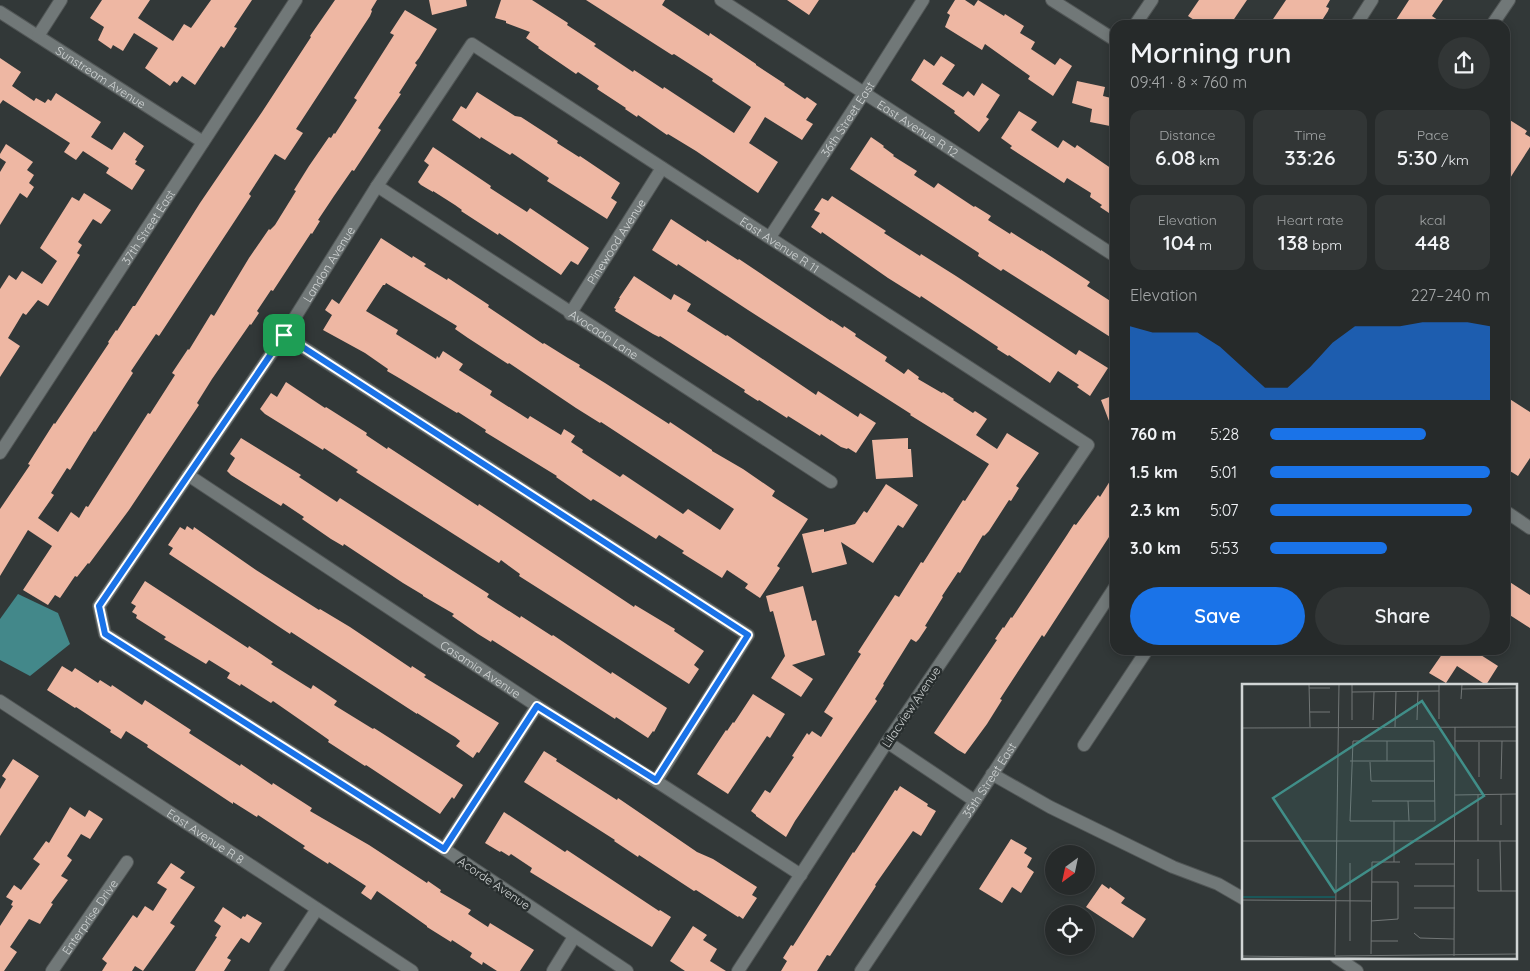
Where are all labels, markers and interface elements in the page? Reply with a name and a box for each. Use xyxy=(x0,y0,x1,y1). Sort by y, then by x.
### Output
text: Morning run xyxy=(1130,35,1291,70)
button: share xyxy=(1438,37,1490,89)
street label: Sunstream Avenue xyxy=(53,42,149,111)
text: 09:41 · 8 × 760 m xyxy=(1130,72,1247,92)
street label: 36th Street East xyxy=(817,78,877,159)
street label: East Avenue R 12 xyxy=(875,96,962,160)
text: Distance xyxy=(1159,126,1215,144)
text: Time xyxy=(1294,126,1326,144)
text: Pace xyxy=(1417,126,1449,144)
text: 6.08 xyxy=(1155,144,1196,170)
text: 33:26 xyxy=(1285,144,1335,170)
text: 5:30 xyxy=(1396,144,1437,170)
text: km xyxy=(1196,151,1220,169)
text: /km xyxy=(1437,151,1469,169)
street label: 37th Street East xyxy=(118,187,178,267)
street label: Pinewood Avenue xyxy=(583,195,649,287)
text: Elevation xyxy=(1158,211,1217,229)
text: Heart rate xyxy=(1277,211,1343,229)
text: kcal xyxy=(1420,211,1446,229)
street label: East Avenue R 11 xyxy=(737,213,822,276)
street label: Landon Avenue xyxy=(299,223,358,304)
text: 104 xyxy=(1163,229,1195,255)
text: 138 xyxy=(1278,229,1309,255)
text: 448 xyxy=(1415,229,1450,255)
text: m xyxy=(1195,236,1212,254)
text: bpm xyxy=(1309,236,1342,254)
text: Elevation xyxy=(1130,285,1197,305)
text: 227–240 m xyxy=(1411,285,1490,305)
street label: Avocado Lane xyxy=(567,306,642,362)
pin xyxy=(263,314,305,356)
icon: arrive xyxy=(270,321,298,349)
text: 760 m xyxy=(1130,424,1176,444)
text: 5:28 xyxy=(1210,424,1239,444)
text: 1.5 km xyxy=(1130,462,1178,482)
text: 5:01 xyxy=(1210,462,1237,482)
text: 2.3 km xyxy=(1130,500,1180,520)
text: 5:07 xyxy=(1210,500,1239,520)
text: 3.0 km xyxy=(1130,538,1181,558)
text: 5:53 xyxy=(1210,538,1239,558)
button: Save xyxy=(1130,587,1305,645)
button: Share xyxy=(1315,587,1490,645)
street label: Casamia Avenue xyxy=(438,637,524,701)
street label: Lilacview Avenue xyxy=(878,664,944,750)
inset map xyxy=(1242,684,1518,958)
street label: 35th Street East xyxy=(959,739,1019,820)
street label: East Avenue R 8 xyxy=(164,805,247,867)
north arrow xyxy=(1045,845,1095,895)
map controls xyxy=(1045,845,1095,955)
street label: Acorde Avenue xyxy=(455,853,533,913)
street label: Enterprise Drive xyxy=(58,876,121,957)
button: locate xyxy=(1045,905,1095,955)

